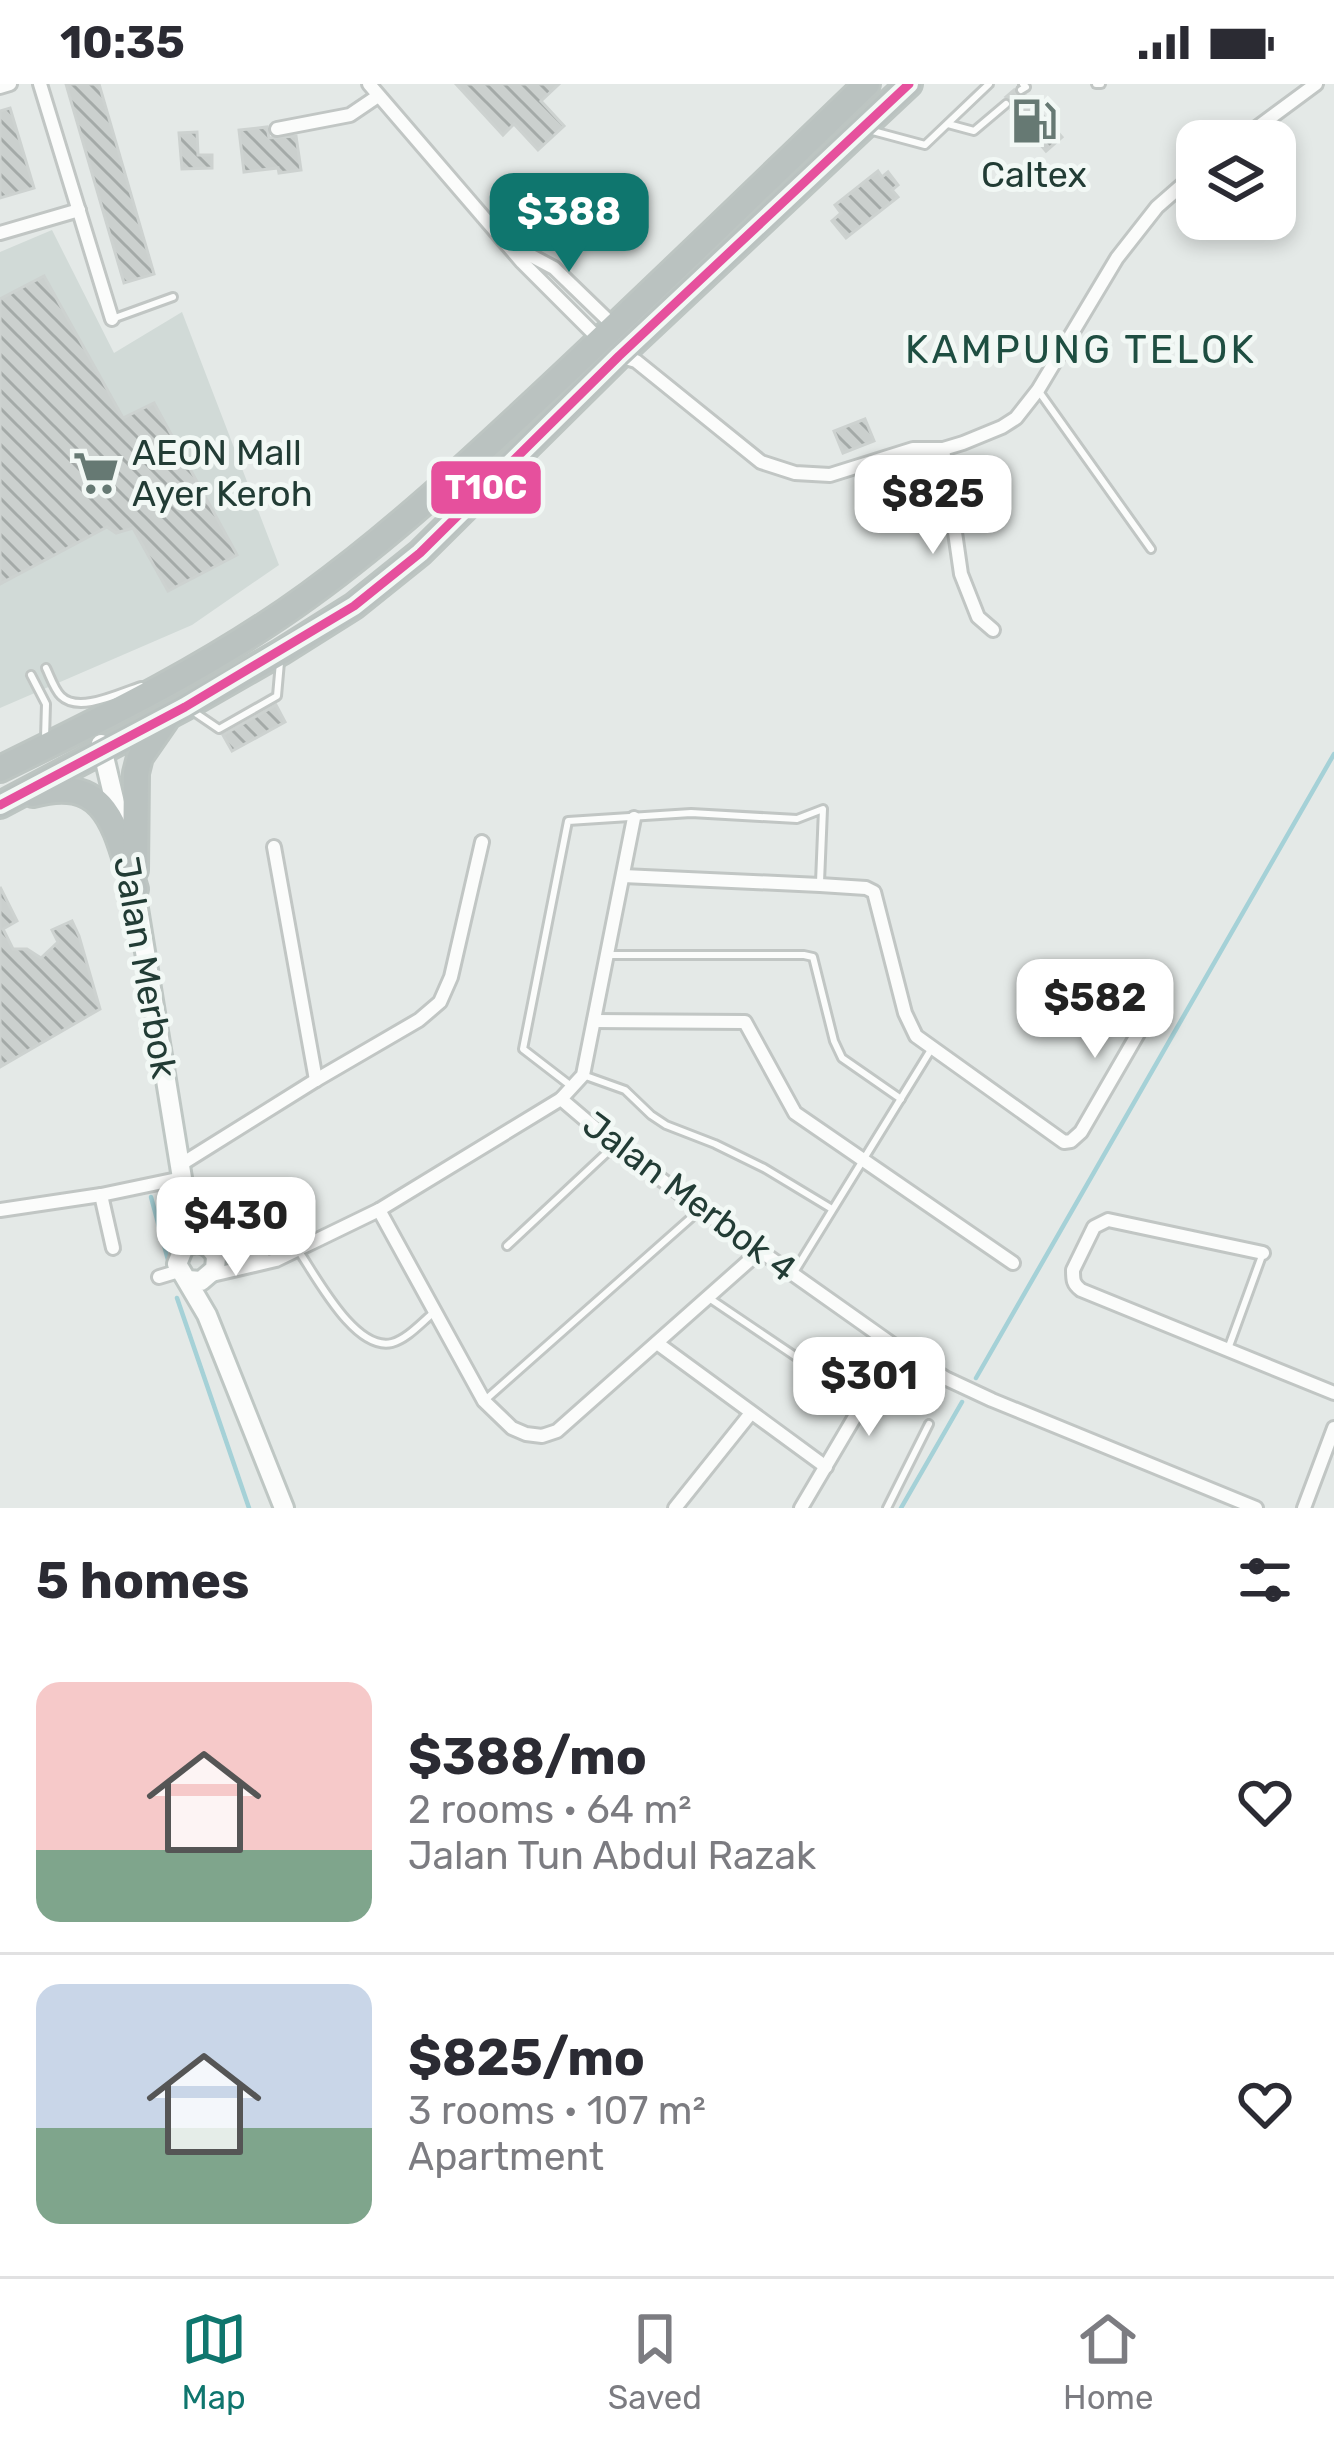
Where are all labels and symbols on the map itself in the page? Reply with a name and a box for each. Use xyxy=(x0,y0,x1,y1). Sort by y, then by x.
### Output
fuel station icon: Caltex xyxy=(1009,96,1059,146)
place label: Caltex xyxy=(981,153,1087,196)
pin: $388 xyxy=(498,173,640,275)
district label: KAMPUNG TELOK xyxy=(905,327,1257,373)
place label: AEON Mall Ayer Keroh xyxy=(132,431,313,515)
supermarket icon: AEON Mall Ayer Keroh xyxy=(71,448,121,498)
pin: $825 xyxy=(862,455,1004,557)
line badge: T10C xyxy=(429,459,543,516)
text: T10C xyxy=(445,468,527,507)
street label: Jalan Merbok xyxy=(105,853,186,1082)
pin: $582 xyxy=(1024,959,1166,1061)
street label: Jalan Merbok 4 xyxy=(575,1102,805,1291)
pin: $430 xyxy=(165,1177,307,1279)
pin: $301 xyxy=(798,1337,940,1439)

